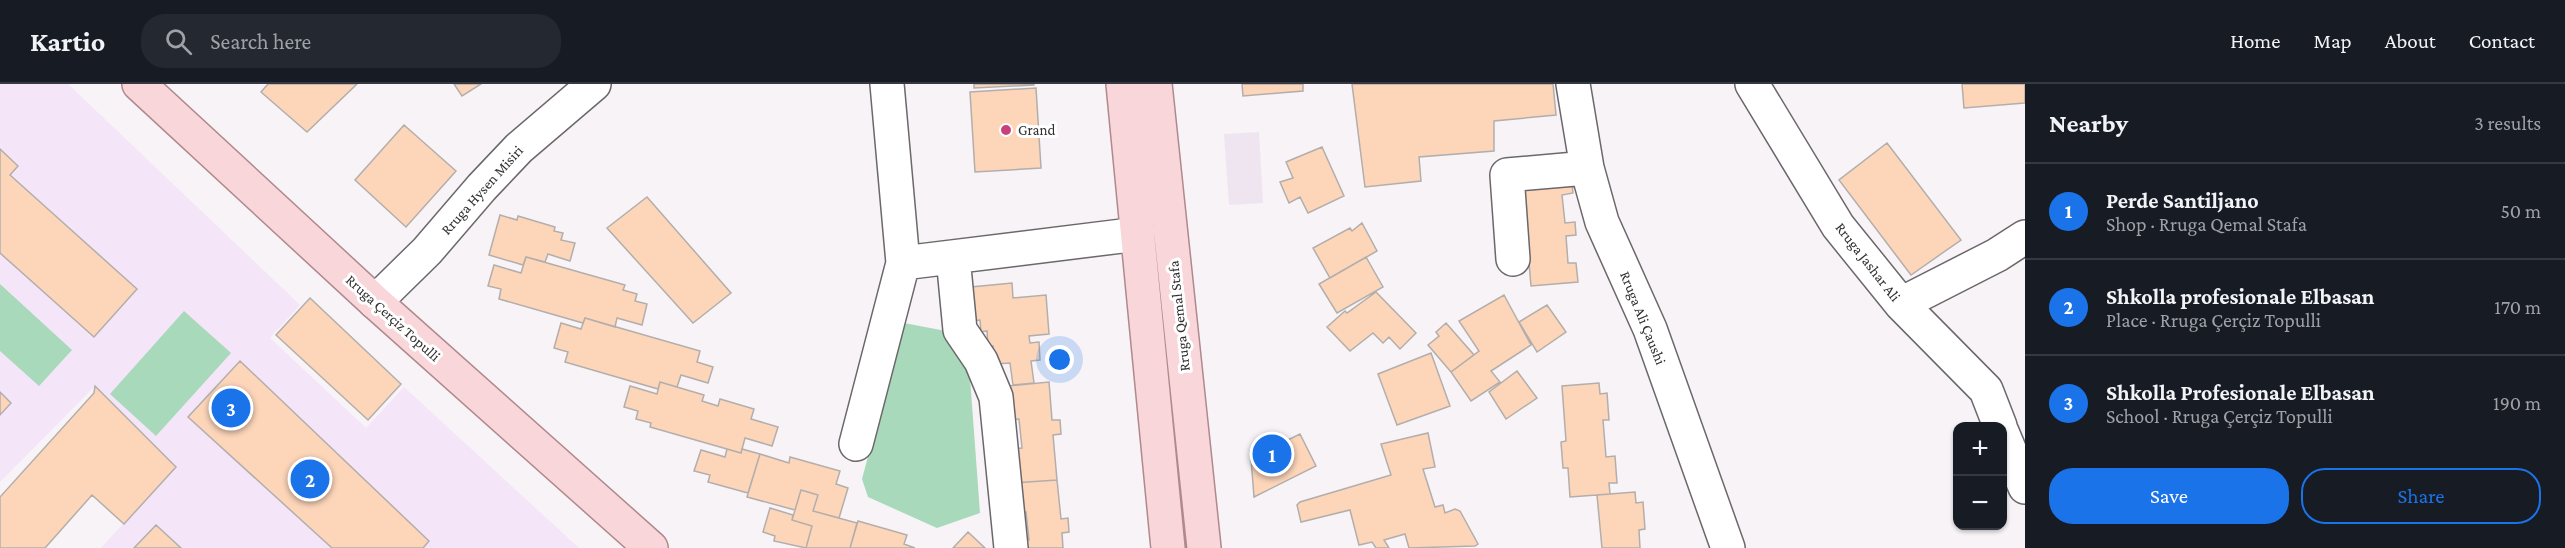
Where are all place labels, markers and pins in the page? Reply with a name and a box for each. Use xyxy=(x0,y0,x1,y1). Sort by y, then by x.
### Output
place label: Grand xyxy=(1018,122,1056,138)
marker: Grand xyxy=(999,123,1013,137)
pin: 3 xyxy=(212,386,250,430)
pin: 1 xyxy=(1252,432,1292,476)
pin: 2 xyxy=(290,456,330,502)

